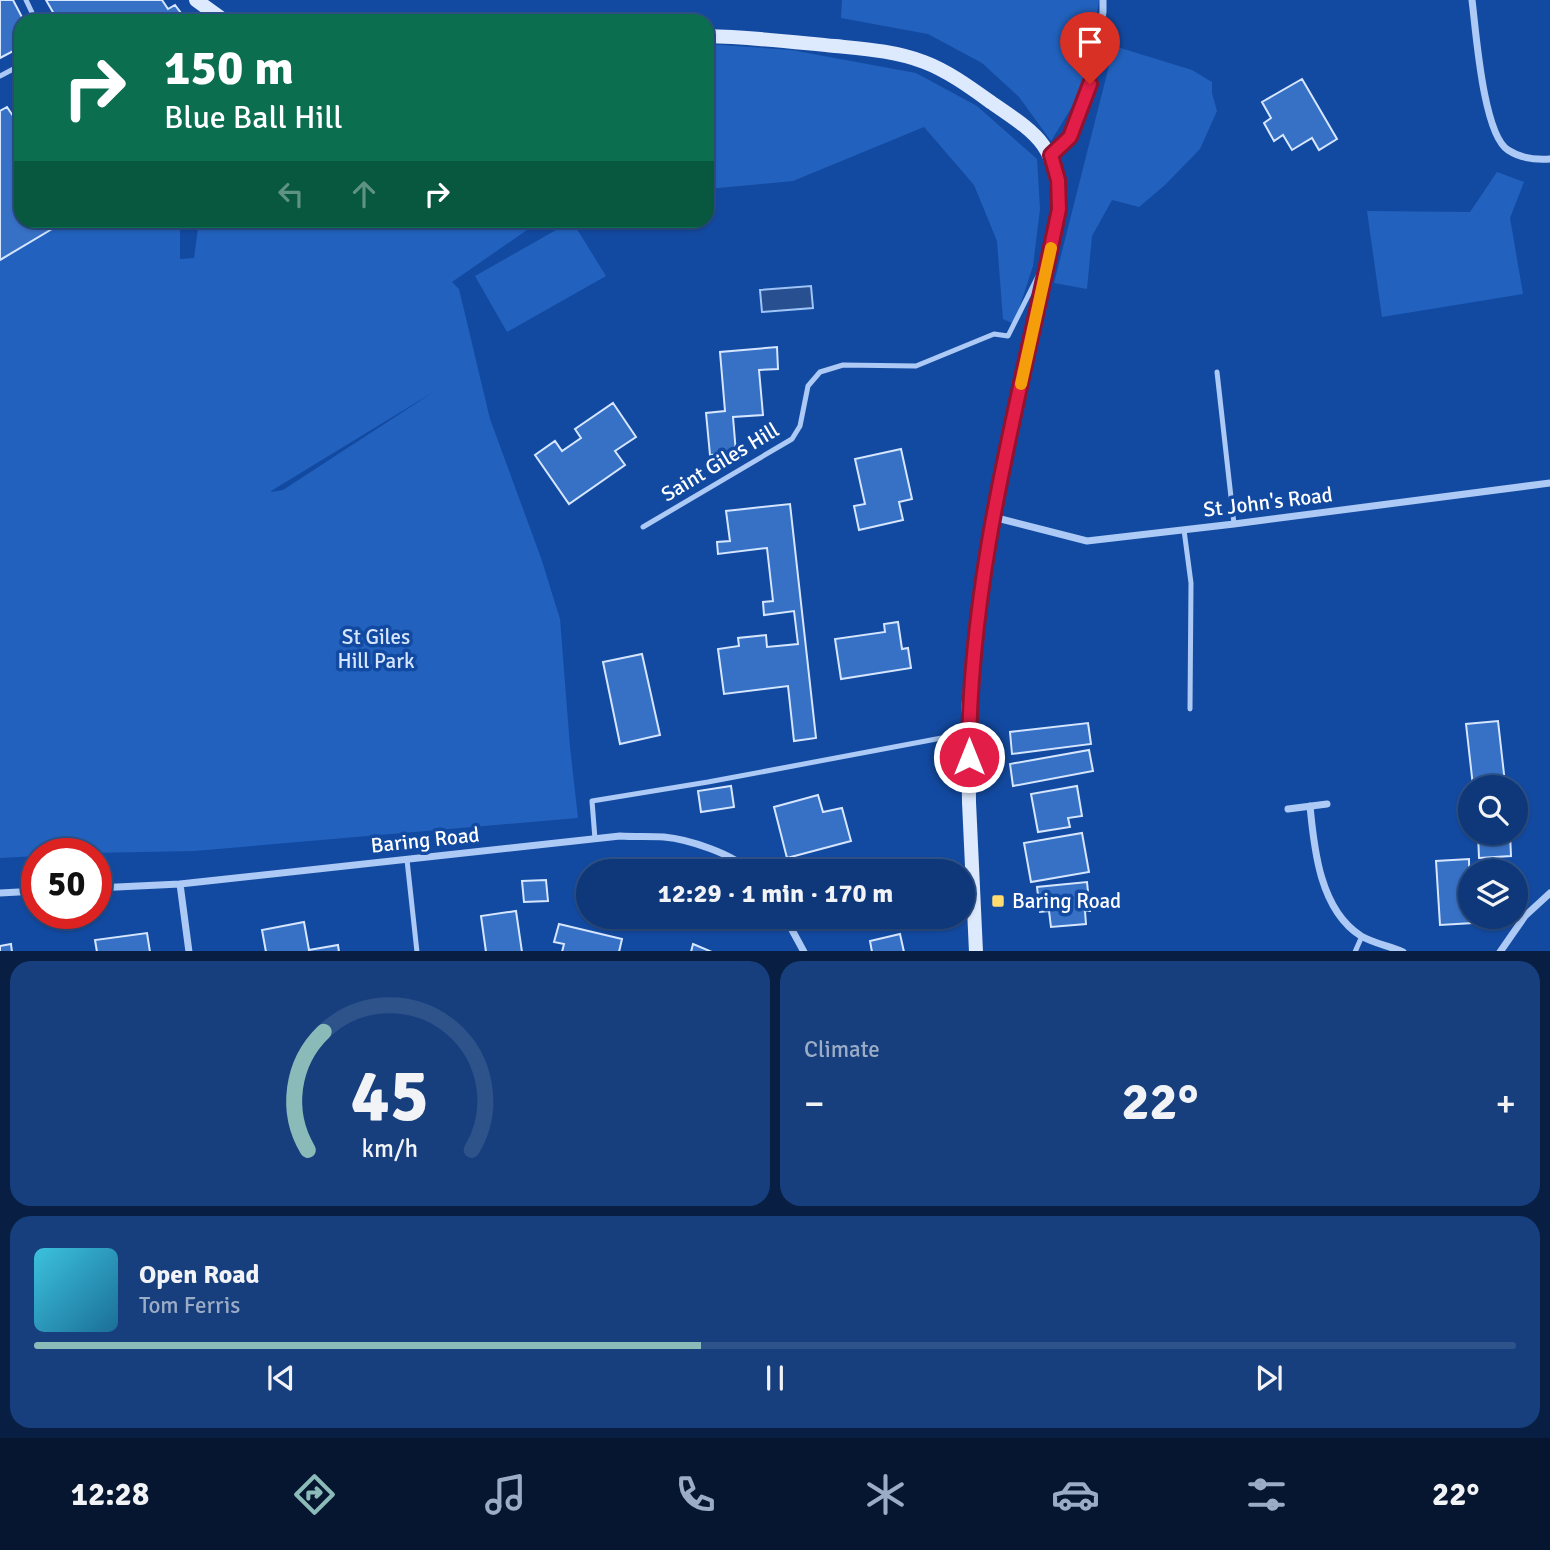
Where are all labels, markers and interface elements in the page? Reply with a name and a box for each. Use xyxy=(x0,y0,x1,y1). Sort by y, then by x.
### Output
pin xyxy=(1060,12.0,1120,84)
icon: arrive xyxy=(1071,23,1109,61)
text: 150 m xyxy=(164,38,294,98)
icon: right xyxy=(49,42,140,133)
text: Blue Ball Hill xyxy=(164,98,343,137)
icon: left xyxy=(272,175,310,213)
icon: ahead xyxy=(345,175,383,213)
icon: right xyxy=(418,175,456,213)
street label: Saint Giles Hill xyxy=(656,417,784,507)
street label: St John's Road xyxy=(1202,481,1334,523)
park label: St Giles Hill Park xyxy=(338,624,415,674)
position arrow xyxy=(932,720,1006,794)
map controls xyxy=(1458,775,1528,929)
button: search xyxy=(1458,775,1528,845)
street label: Baring Road xyxy=(369,821,481,859)
speed limit sign: 50 xyxy=(21,838,112,929)
button: layers xyxy=(1458,859,1528,929)
text: 12:29 · 1 min · 170 m xyxy=(658,878,893,910)
place label: Baring Road xyxy=(1012,888,1121,914)
marker: Baring Road xyxy=(990,893,1006,909)
text: Climate xyxy=(804,1035,880,1064)
text: 45 xyxy=(351,1052,429,1141)
text: 22° xyxy=(1122,1070,1198,1134)
text: − xyxy=(804,1080,825,1127)
text: + xyxy=(1495,1080,1516,1127)
text: km/h xyxy=(362,1132,418,1163)
text: Open Road xyxy=(139,1259,260,1291)
text: Tom Ferris xyxy=(139,1291,240,1320)
icon: previous xyxy=(262,1359,300,1397)
icon: pause xyxy=(756,1359,794,1397)
icon: next xyxy=(1250,1359,1288,1397)
icon: directions xyxy=(290,1470,339,1519)
icon: music xyxy=(481,1470,530,1519)
icon: phone xyxy=(671,1470,720,1519)
icon: climate xyxy=(861,1470,910,1519)
icon: car xyxy=(1051,1470,1100,1519)
icon: filters xyxy=(1242,1470,1291,1519)
text: 12:28 xyxy=(71,1475,149,1514)
text: 22° xyxy=(1432,1475,1479,1514)

